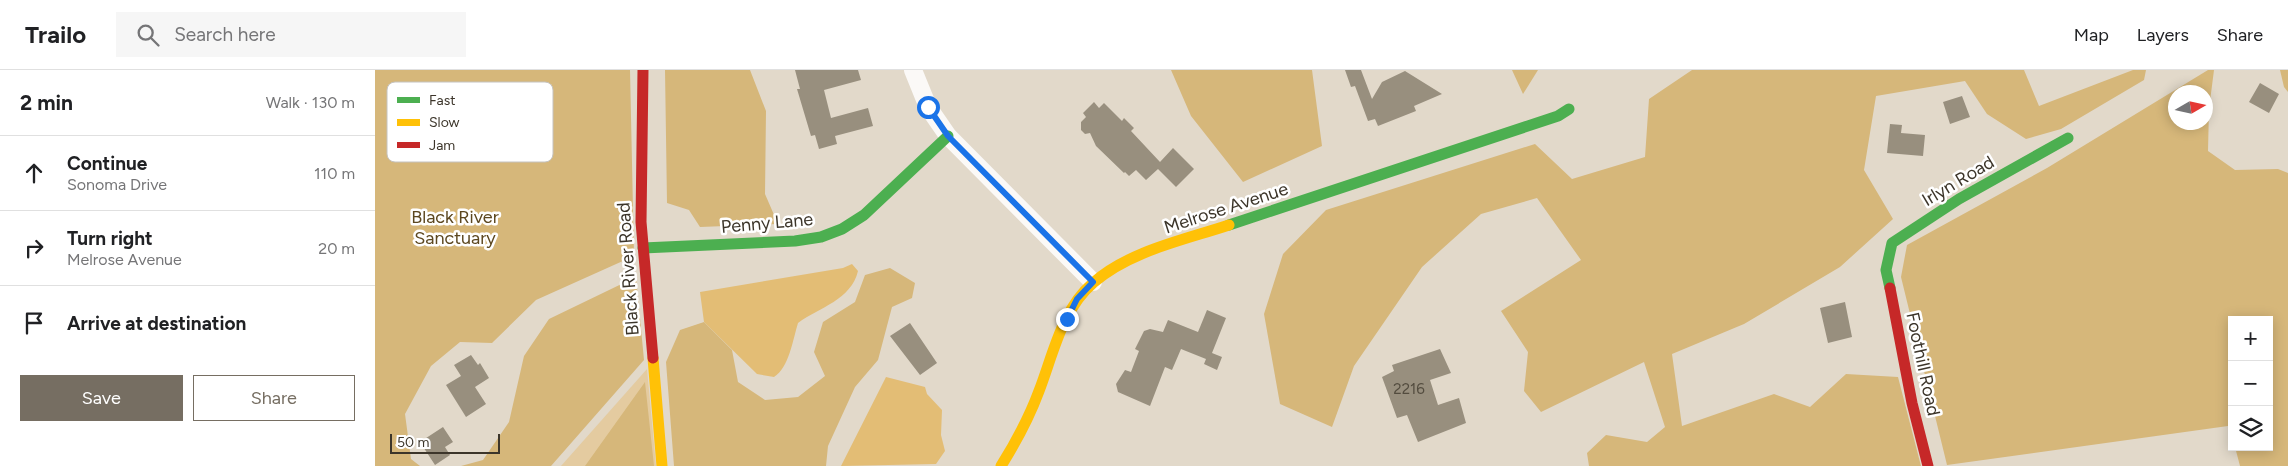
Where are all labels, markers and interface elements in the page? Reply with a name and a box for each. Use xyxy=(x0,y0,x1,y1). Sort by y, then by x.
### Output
search box xyxy=(116,12,466,57)
text: Trailo xyxy=(25,20,86,49)
icon: search xyxy=(134,21,162,49)
text: Search here xyxy=(174,23,276,46)
text: Map xyxy=(2074,24,2109,46)
text: Layers xyxy=(2137,24,2189,46)
text: Share xyxy=(2217,24,2263,46)
legend xyxy=(387,82,553,162)
north arrow xyxy=(2168,85,2213,130)
text: 2 min xyxy=(20,90,73,115)
text: Fast xyxy=(429,92,455,109)
text: Walk · 130 m xyxy=(266,93,355,112)
route start xyxy=(917,96,940,119)
text: Slow xyxy=(429,114,460,131)
text: Jam xyxy=(429,137,455,154)
street label: Irlyn Road xyxy=(1918,151,1998,211)
text: Continue xyxy=(67,152,147,175)
icon: ahead xyxy=(20,159,48,187)
text: 110 m xyxy=(314,164,355,183)
text: Sonoma Drive xyxy=(67,175,167,194)
street label: Melrose Avenue xyxy=(1161,178,1291,238)
street label: Black River Road xyxy=(612,202,644,336)
park label: Black River Sanctuary xyxy=(411,206,499,249)
street label: Penny Lane xyxy=(720,208,814,238)
text: Turn right xyxy=(67,227,153,250)
icon: right xyxy=(20,234,48,262)
text: 20 m xyxy=(318,239,355,258)
text: Melrose Avenue xyxy=(67,250,182,269)
route end xyxy=(1056,308,1079,331)
icon: arrive xyxy=(20,309,48,337)
street label: Foothill Road xyxy=(1901,310,1945,418)
text: Arrive at destination xyxy=(67,312,246,335)
map controls xyxy=(2228,316,2273,451)
button: + xyxy=(2228,316,2273,361)
button: − xyxy=(2228,361,2273,406)
button: Save xyxy=(20,375,183,421)
button: Share xyxy=(193,375,355,421)
house number: 2216 xyxy=(1393,380,1425,398)
button: layers xyxy=(2228,406,2273,451)
scale bar xyxy=(390,431,500,454)
text: 50 m xyxy=(397,434,429,451)

